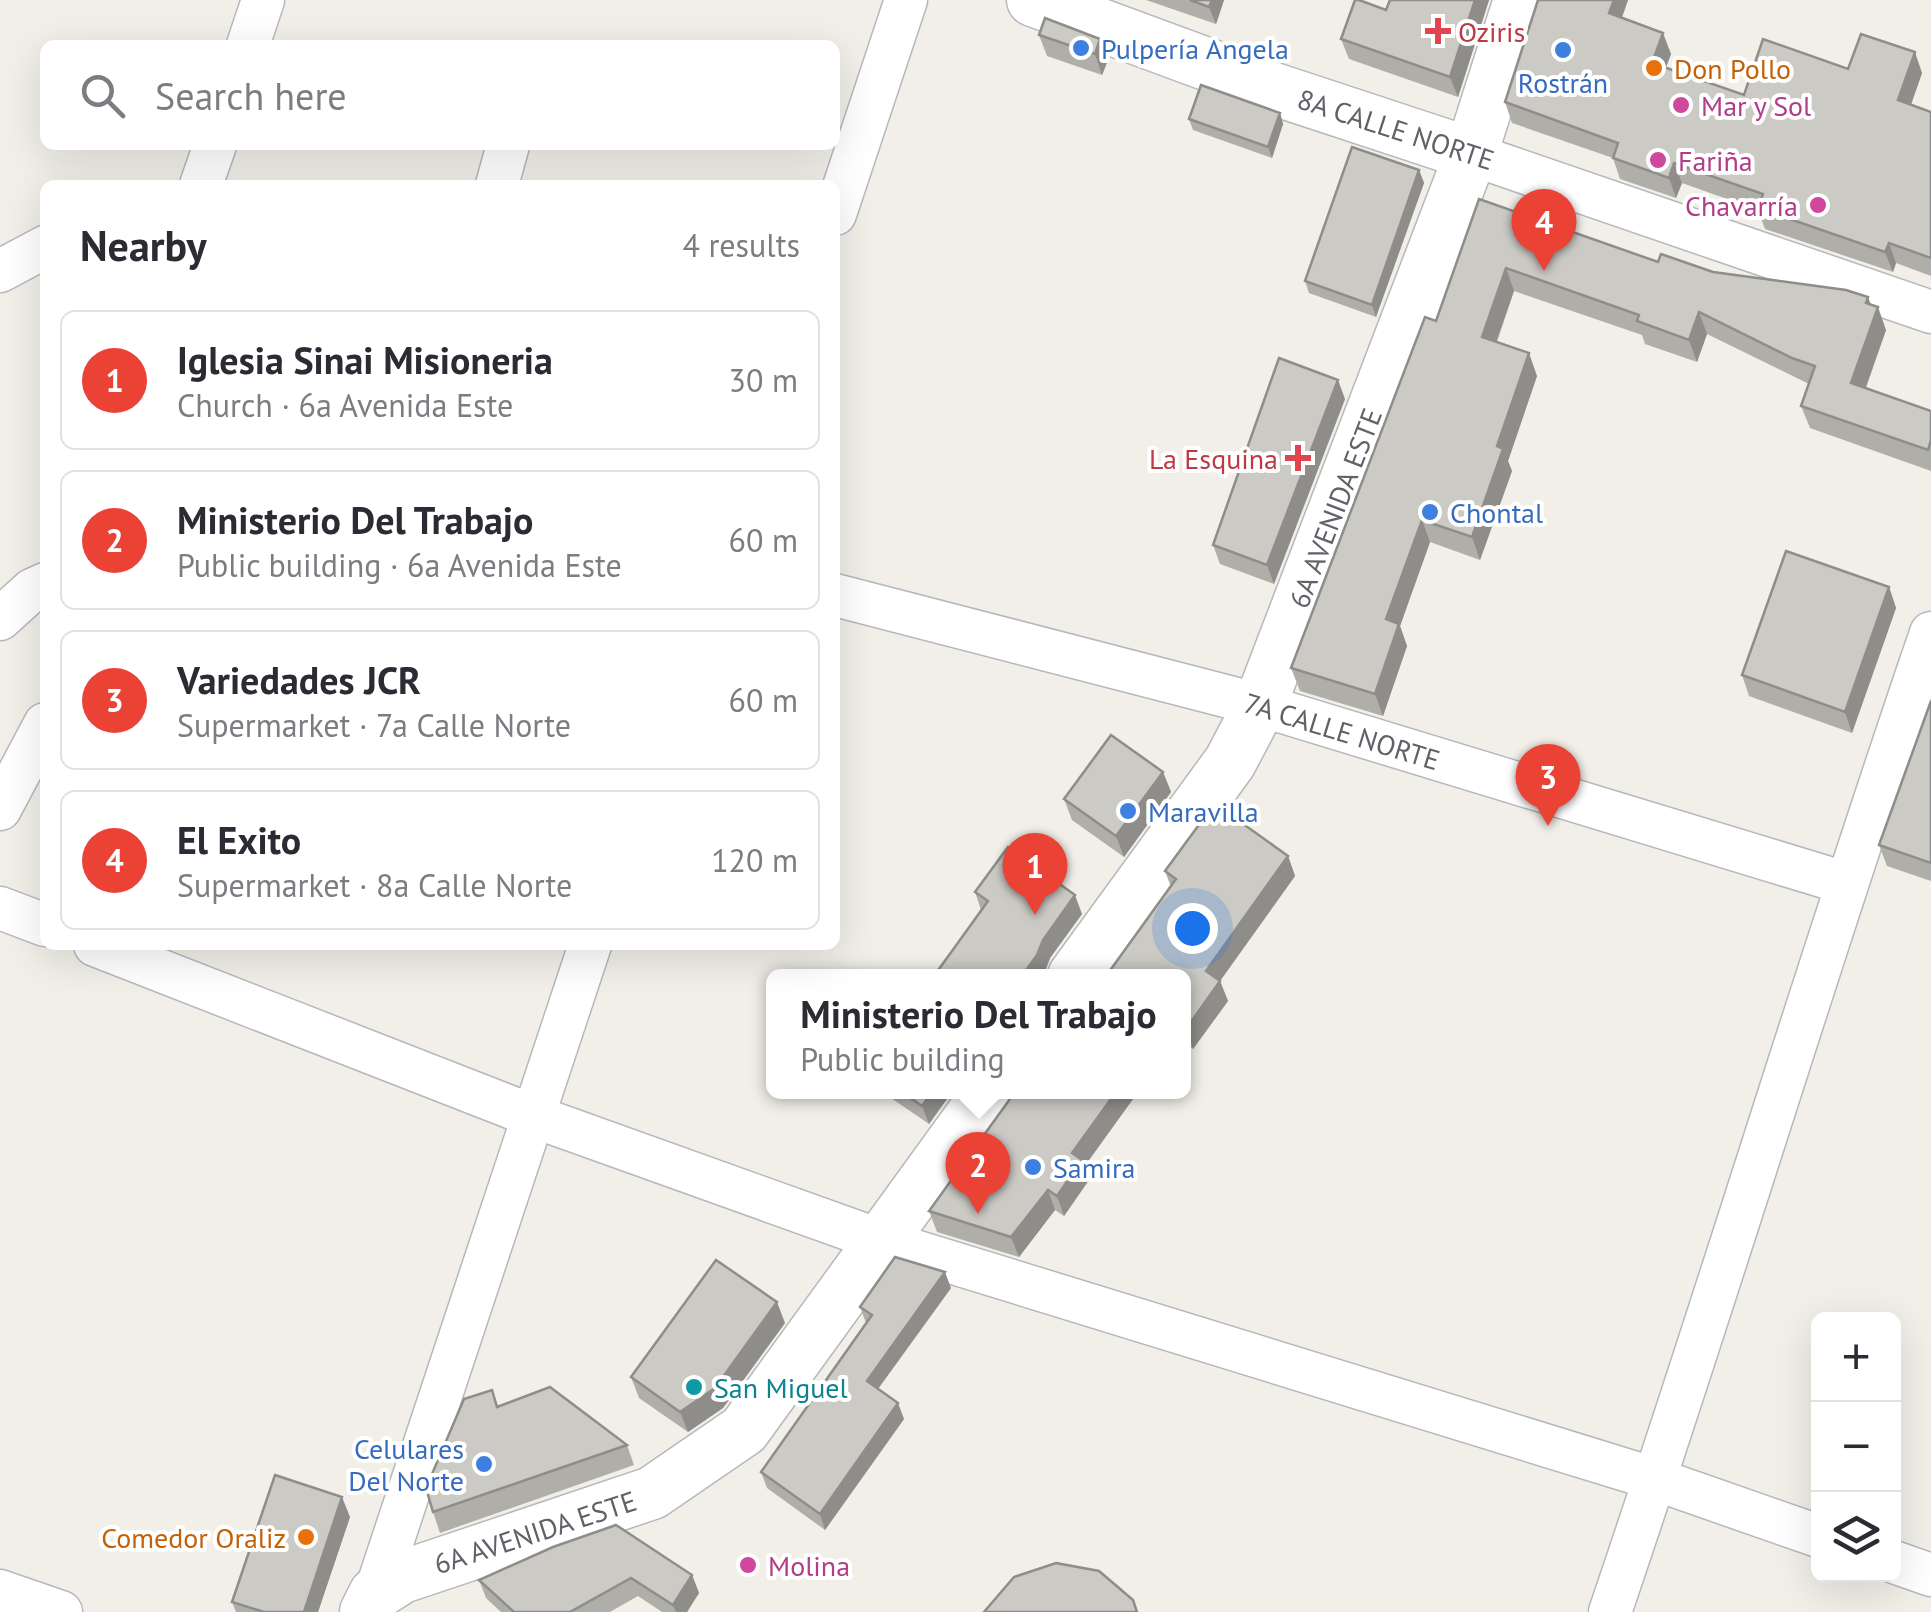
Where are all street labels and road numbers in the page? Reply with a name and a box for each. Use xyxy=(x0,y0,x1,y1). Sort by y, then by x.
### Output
street label: 8A CALLE NORTE xyxy=(1293,80,1499,178)
street label: 6A AVENIDA ESTE xyxy=(1280,403,1390,613)
street label: 7A CALLE NORTE xyxy=(1240,684,1444,778)
street label: 6A AVENIDA ESTE xyxy=(429,1482,641,1582)

